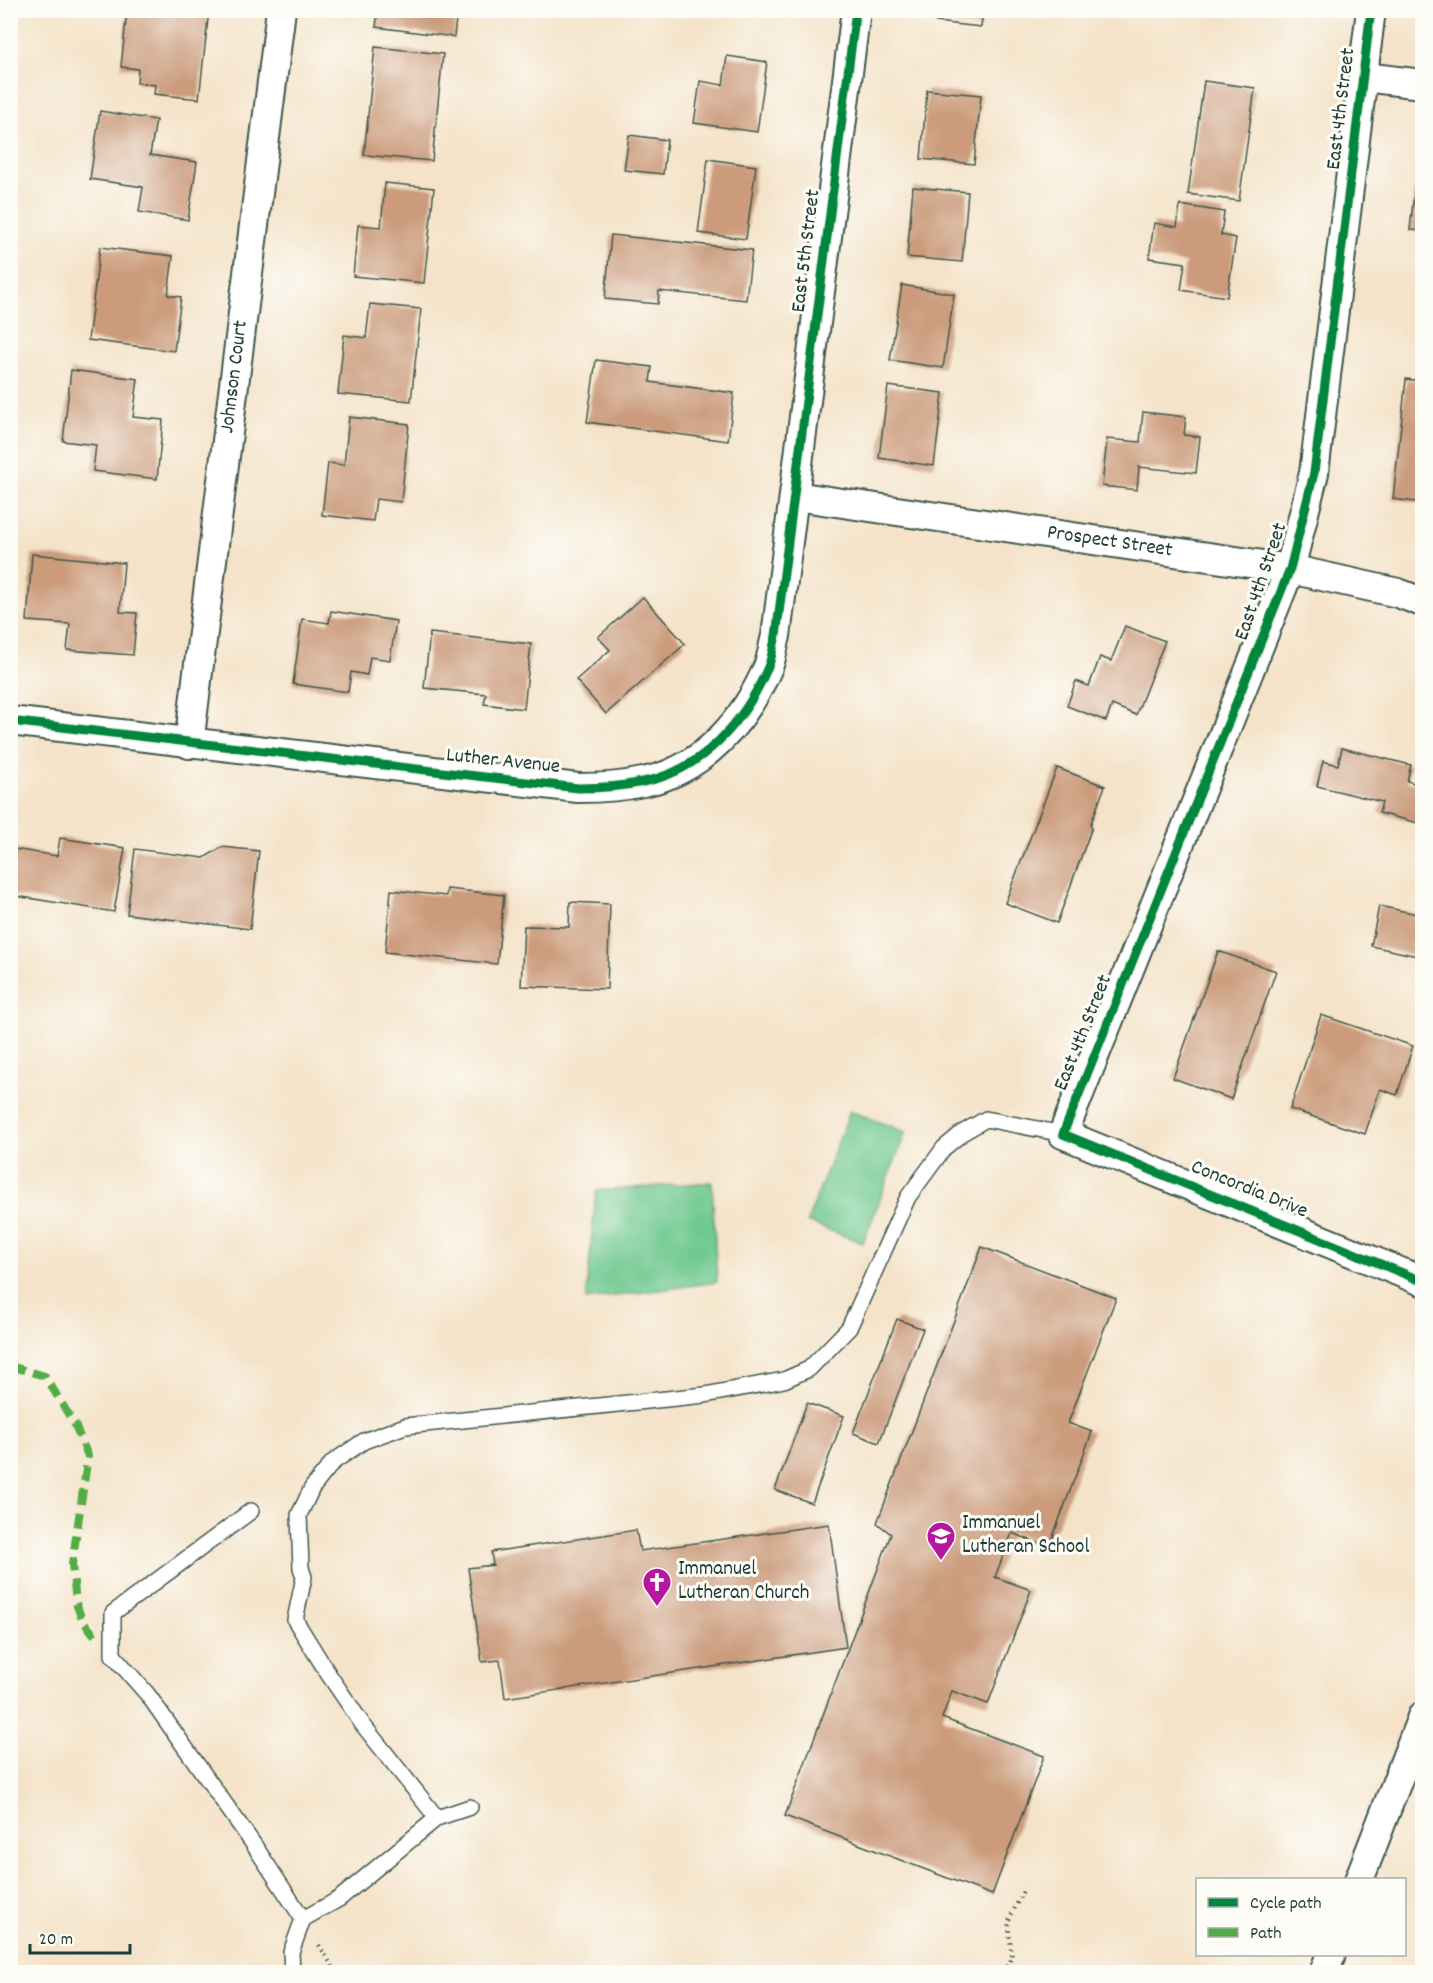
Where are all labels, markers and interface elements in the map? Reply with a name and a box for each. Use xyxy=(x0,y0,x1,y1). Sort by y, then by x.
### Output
street label: East 4th Street xyxy=(1320,46,1364,172)
street label: East 5th Street xyxy=(785,188,829,314)
street label: Johnson Court xyxy=(213,318,257,435)
street label: Prospect Street xyxy=(1045,518,1175,567)
street label: East 4th Street xyxy=(1228,519,1296,645)
street label: Luther Avenue xyxy=(445,741,561,783)
street label: East 4th Street xyxy=(1047,970,1121,1096)
street label: Concordia Drive xyxy=(1186,1153,1312,1227)
place label: Immanuel Lutheran School xyxy=(962,1509,1089,1563)
school or university icon: Immanuel Lutheran School xyxy=(925,1520,957,1562)
place label: Immanuel Lutheran Church xyxy=(678,1555,809,1609)
church icon: Immanuel Lutheran Church xyxy=(641,1566,673,1608)
legend xyxy=(1196,1878,1406,1956)
text: Cycle path xyxy=(1250,1892,1321,1917)
scale bar xyxy=(30,1917,130,1955)
text: Path xyxy=(1250,1922,1282,1947)
text: 20 m xyxy=(39,1928,73,1953)

